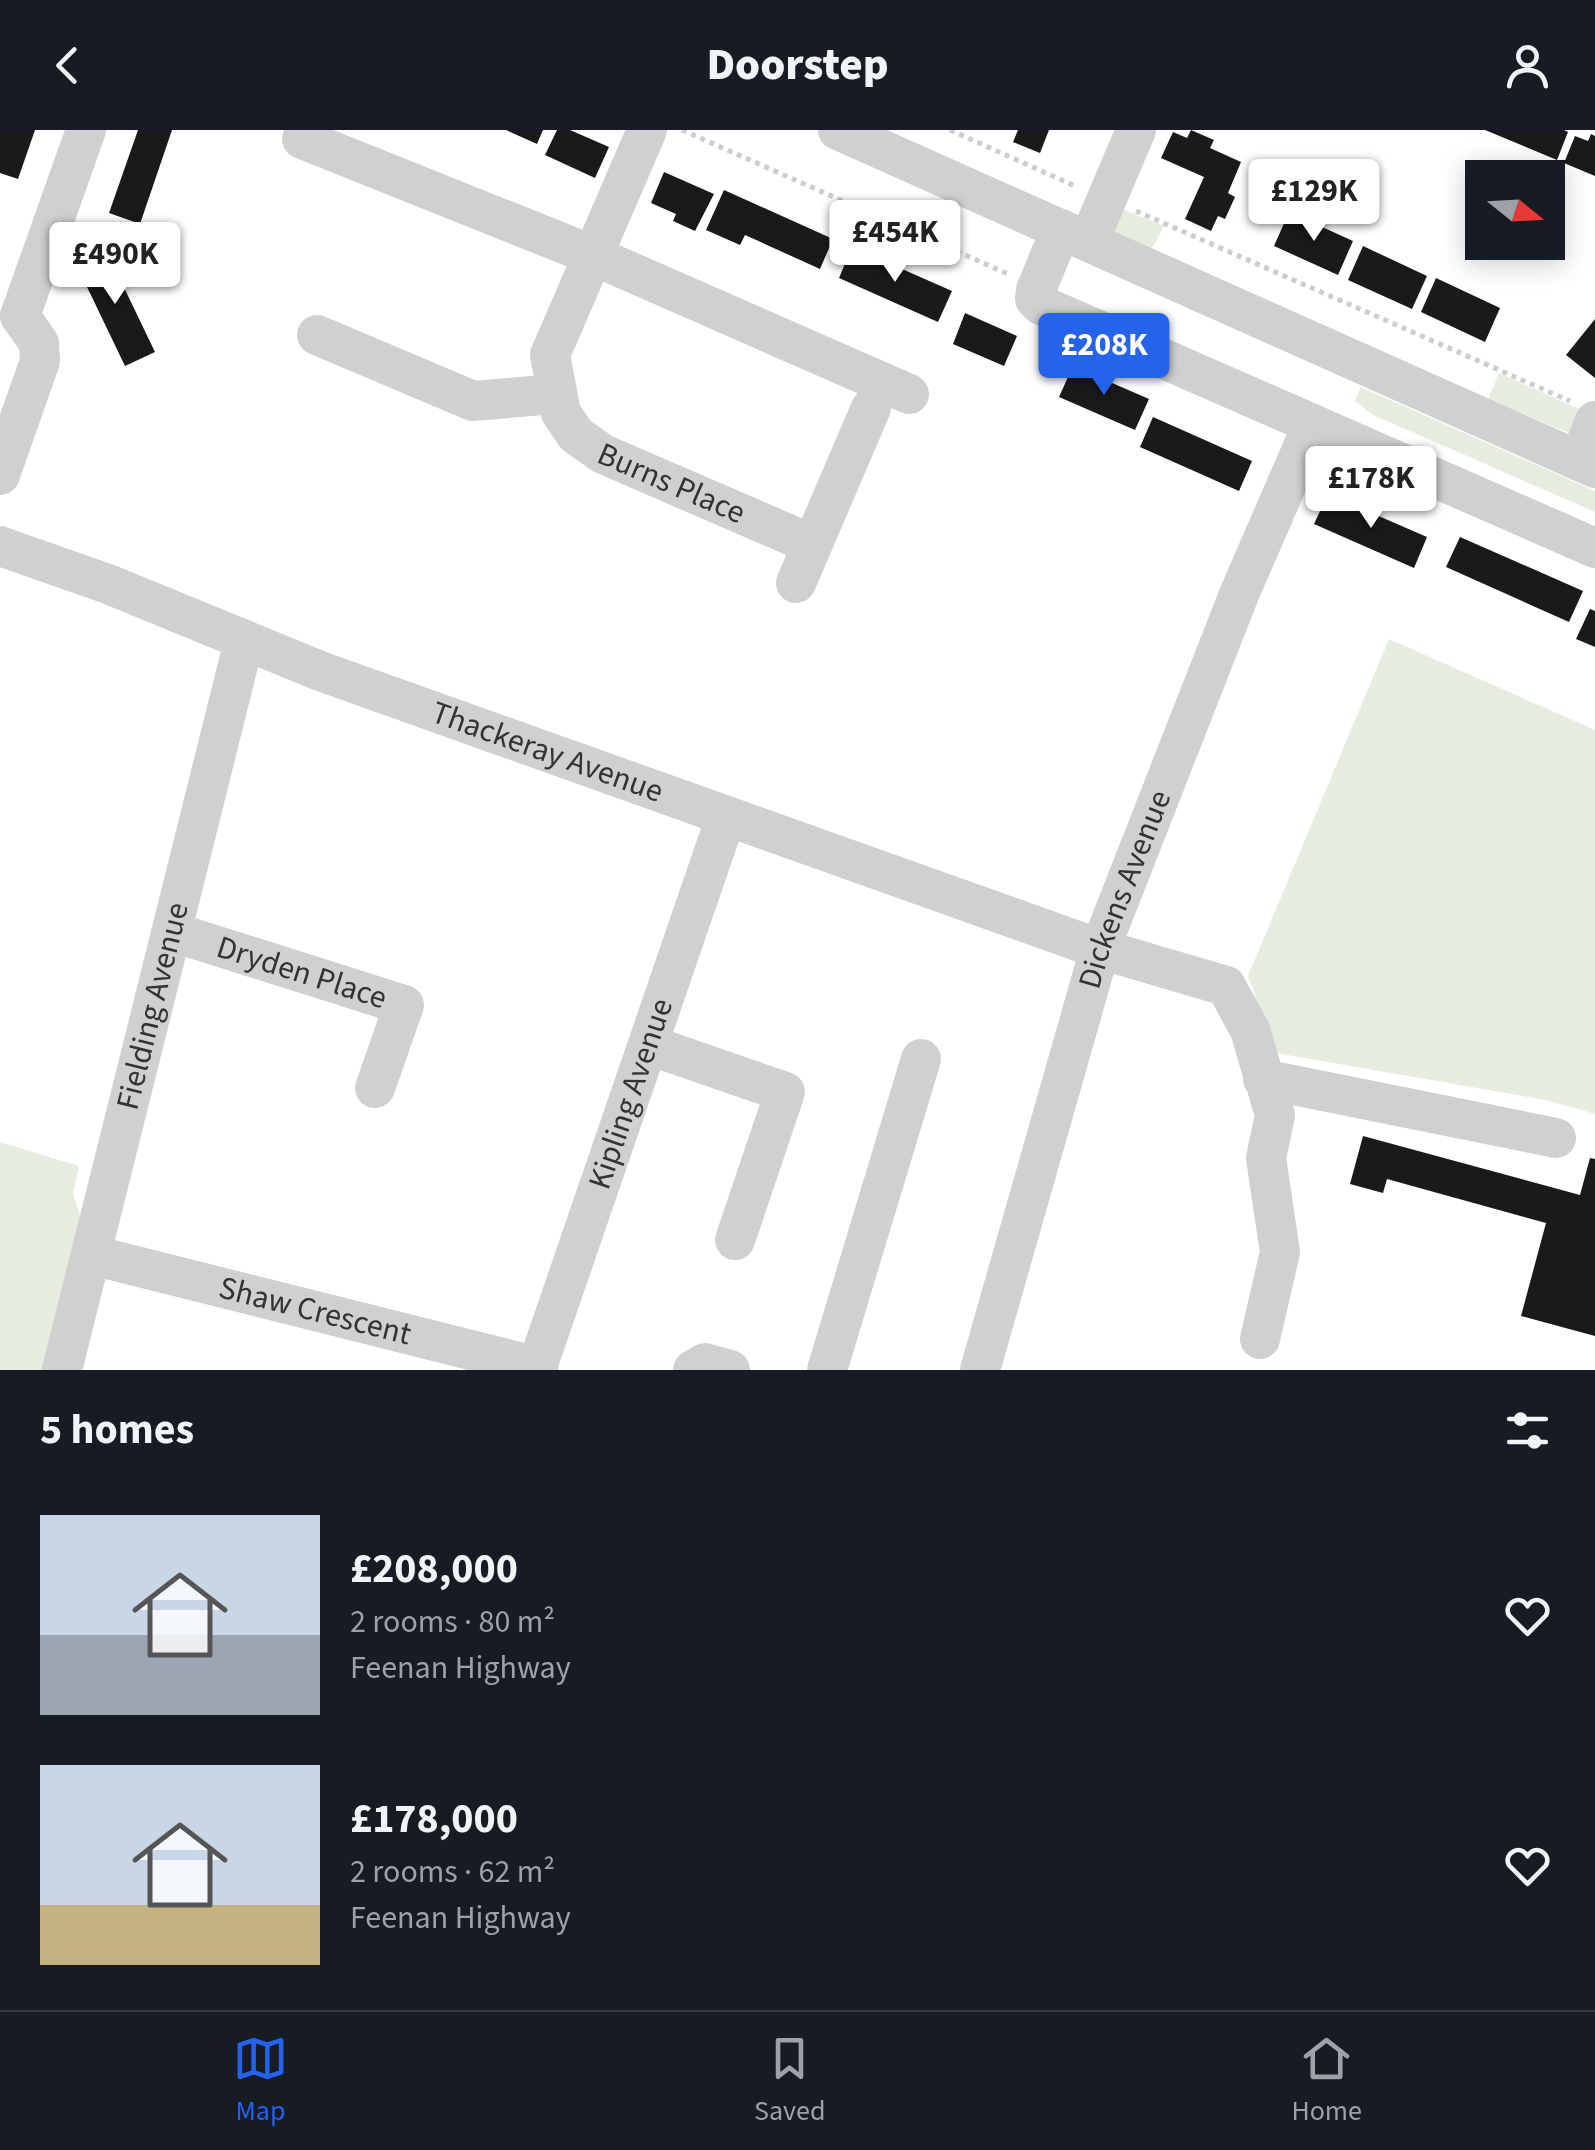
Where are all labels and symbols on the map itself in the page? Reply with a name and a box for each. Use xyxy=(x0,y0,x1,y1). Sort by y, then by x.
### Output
pin: £129K xyxy=(1244,159,1384,244)
north arrow xyxy=(1465,160,1565,260)
pin: £454K xyxy=(825,200,965,285)
pin: £490K xyxy=(45,222,185,307)
pin: £208K xyxy=(1034,313,1174,398)
street label: Burns Place xyxy=(590,431,752,536)
pin: £178K xyxy=(1301,446,1441,531)
street label: Thackeray Avenue xyxy=(425,690,669,814)
street label: Dickens Avenue xyxy=(1067,783,1183,994)
street label: Fielding Avenue xyxy=(105,898,201,1115)
street label: Dryden Place xyxy=(211,924,393,1021)
street label: Kipling Avenue xyxy=(577,992,685,1195)
street label: Shaw Crescent xyxy=(214,1265,416,1357)

